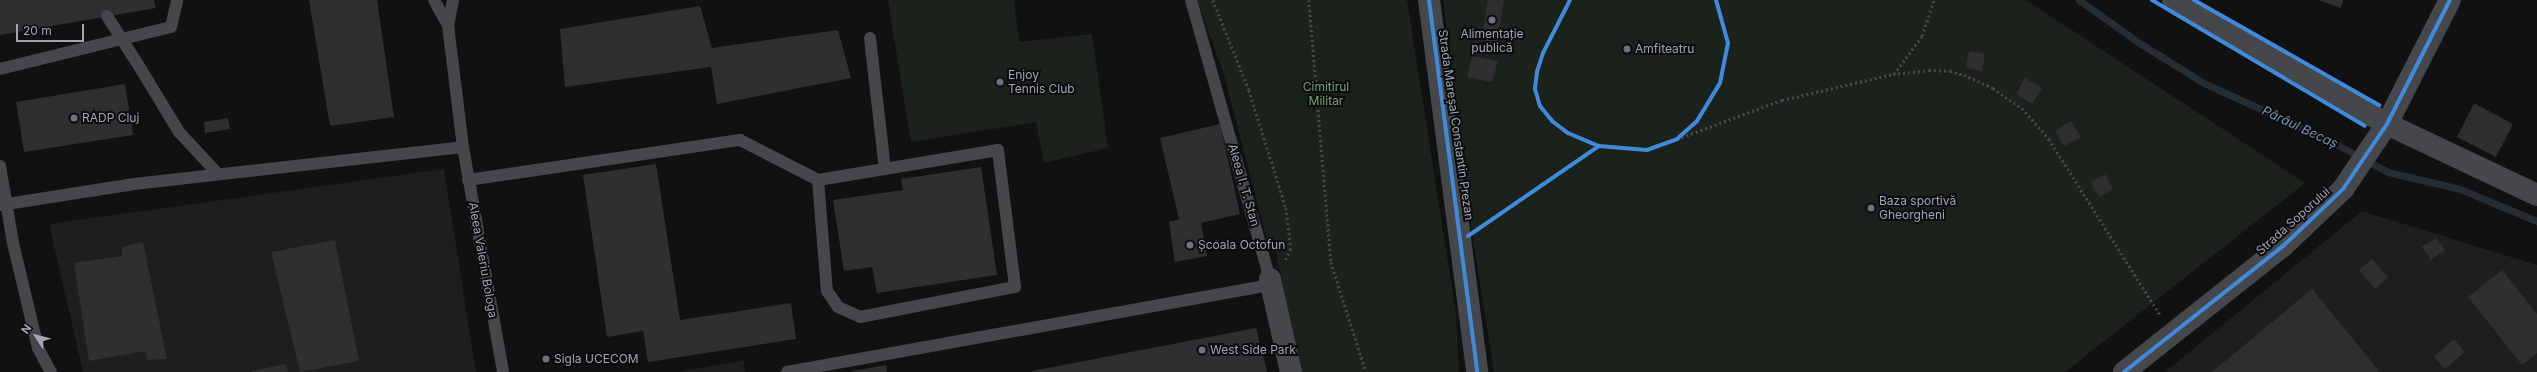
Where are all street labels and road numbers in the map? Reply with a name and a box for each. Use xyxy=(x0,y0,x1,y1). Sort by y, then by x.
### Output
street label: Strada Mareșal Constantin Prezan xyxy=(1435,29,1477,221)
street label: Aleea I. T. Stan xyxy=(1225,142,1263,228)
street label: Strada Soporului xyxy=(2253,184,2333,258)
street label: Aleea Valeriu Bologa xyxy=(466,201,500,319)

